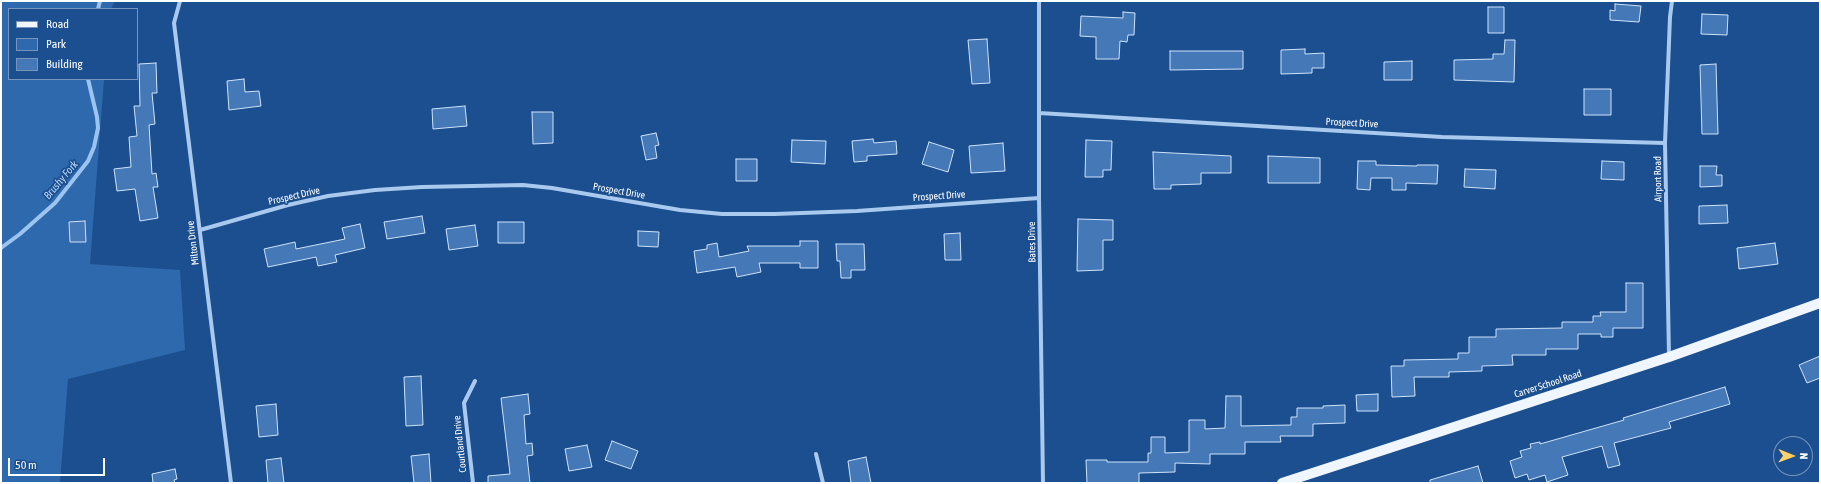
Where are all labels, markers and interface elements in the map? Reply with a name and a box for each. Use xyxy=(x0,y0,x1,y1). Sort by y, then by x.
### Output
legend xyxy=(8,8,138,80)
text: Road xyxy=(46,17,69,31)
text: Park xyxy=(46,37,66,51)
text: Building xyxy=(46,57,83,71)
street label: Prospect Drive xyxy=(1325,116,1379,130)
street label: Airport Road xyxy=(1652,156,1664,202)
water label: Brushy Fork xyxy=(41,158,81,202)
street label: Prospect Drive xyxy=(592,181,646,201)
street label: Prospect Drive xyxy=(267,184,321,208)
street label: Prospect Drive xyxy=(912,188,966,204)
street label: Milton Drive xyxy=(184,220,202,266)
street label: Bates Drive xyxy=(1026,221,1038,263)
street label: Carver School Road xyxy=(1513,367,1583,401)
street label: Courtland Drive xyxy=(451,415,469,473)
north arrow xyxy=(1773,436,1813,476)
scale bar xyxy=(10,450,107,476)
text: N xyxy=(1798,453,1810,460)
text: 50 m xyxy=(15,458,37,472)

